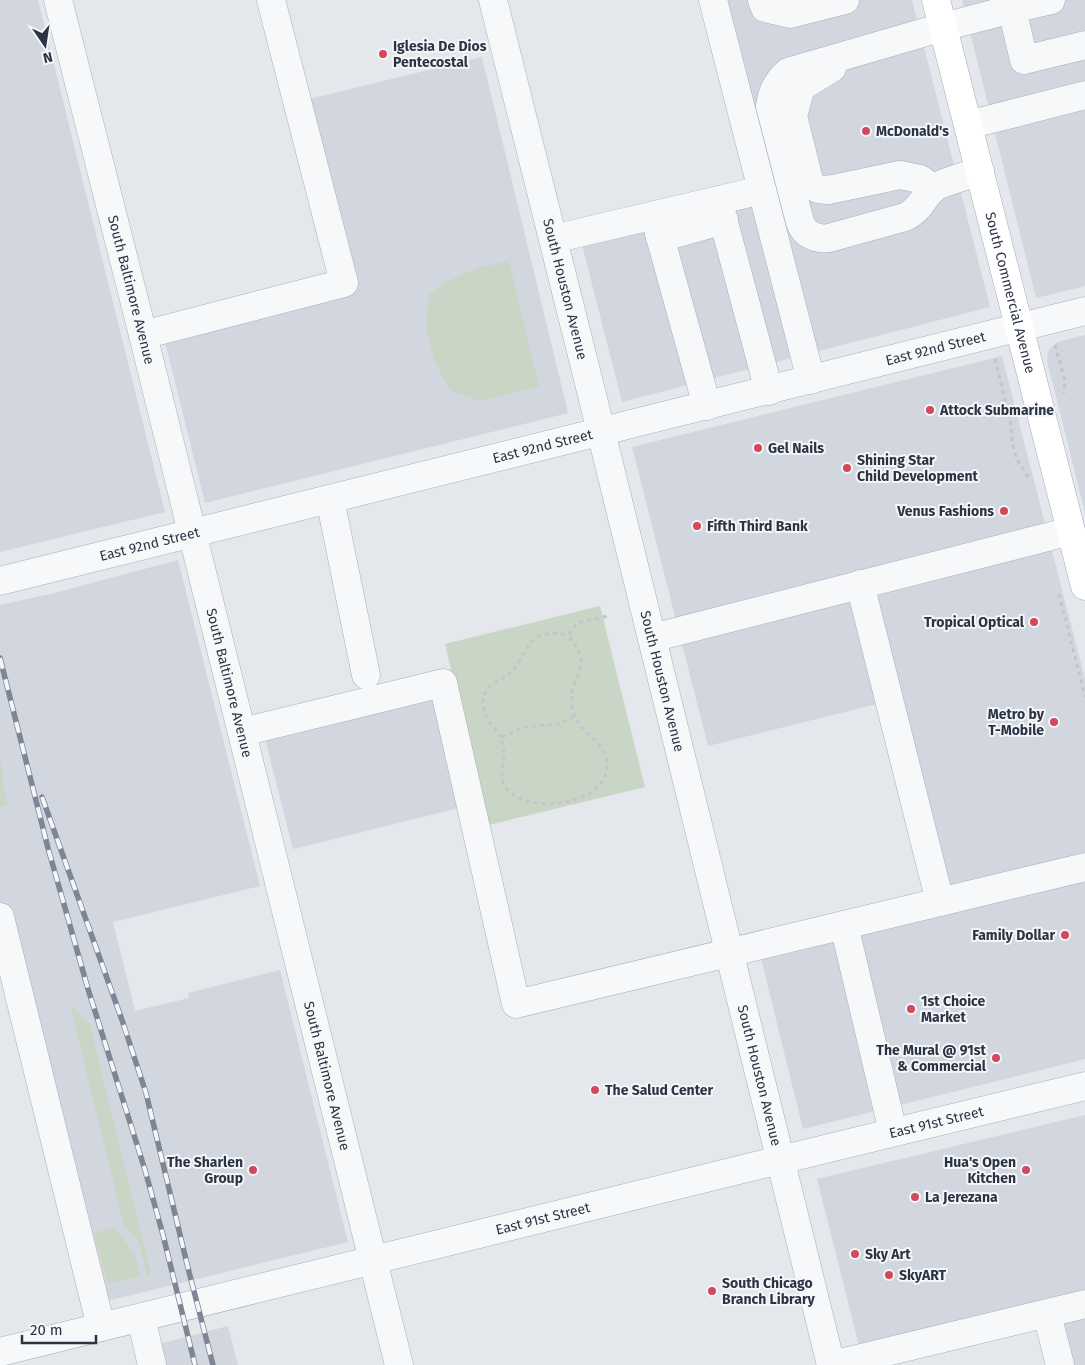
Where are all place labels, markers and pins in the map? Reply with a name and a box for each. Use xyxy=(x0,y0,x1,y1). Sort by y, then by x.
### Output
place label: Iglesia De Dios Pentecostal xyxy=(393,38,487,71)
marker: Iglesia De Dios Pentecostal xyxy=(377,48,389,60)
place label: McDonald's xyxy=(876,123,949,140)
marker: McDonald's xyxy=(860,125,872,137)
place label: Attock Submarine xyxy=(939,402,1054,419)
marker: Attock Submarine xyxy=(924,404,936,416)
place label: Gel Nails xyxy=(768,440,824,457)
marker: Gel Nails xyxy=(752,442,764,454)
place label: Shining Star Child Development xyxy=(857,452,979,485)
marker: Shining Star Child Development xyxy=(841,462,853,474)
place label: Venus Fashions xyxy=(896,503,994,520)
marker: Venus Fashions xyxy=(998,505,1010,517)
place label: Fifth Third Bank xyxy=(707,518,808,535)
marker: Fifth Third Bank xyxy=(691,520,703,532)
place label: Tropical Optical xyxy=(924,614,1025,631)
marker: Tropical Optical xyxy=(1028,616,1040,628)
place label: Metro by T-Mobile xyxy=(988,706,1045,739)
marker: Metro by T-Mobile xyxy=(1048,716,1060,728)
place label: Family Dollar xyxy=(972,927,1055,944)
marker: Family Dollar xyxy=(1059,929,1071,941)
place label: 1st Choice Market xyxy=(921,993,986,1026)
marker: 1st Choice Market xyxy=(905,1003,917,1015)
place label: The Mural @ 91st & Commercial xyxy=(876,1042,987,1075)
marker: The Mural @ 91st & Commercial xyxy=(990,1052,1002,1064)
place label: The Salud Center xyxy=(605,1082,714,1099)
marker: The Salud Center xyxy=(589,1084,601,1096)
place label: The Sharlen Group xyxy=(167,1154,243,1187)
place label: Hua's Open Kitchen xyxy=(944,1154,1016,1187)
marker: The Sharlen Group xyxy=(247,1164,259,1176)
marker: Hua's Open Kitchen xyxy=(1020,1164,1032,1176)
place label: La Jerezana xyxy=(925,1189,998,1206)
marker: La Jerezana xyxy=(909,1191,921,1203)
place label: Sky Art xyxy=(865,1246,911,1263)
marker: Sky Art xyxy=(849,1248,861,1260)
place label: SkyART xyxy=(899,1267,947,1284)
marker: SkyART xyxy=(883,1269,895,1281)
place label: South Chicago Branch Library xyxy=(722,1275,816,1308)
marker: South Chicago Branch Library xyxy=(706,1285,718,1297)

